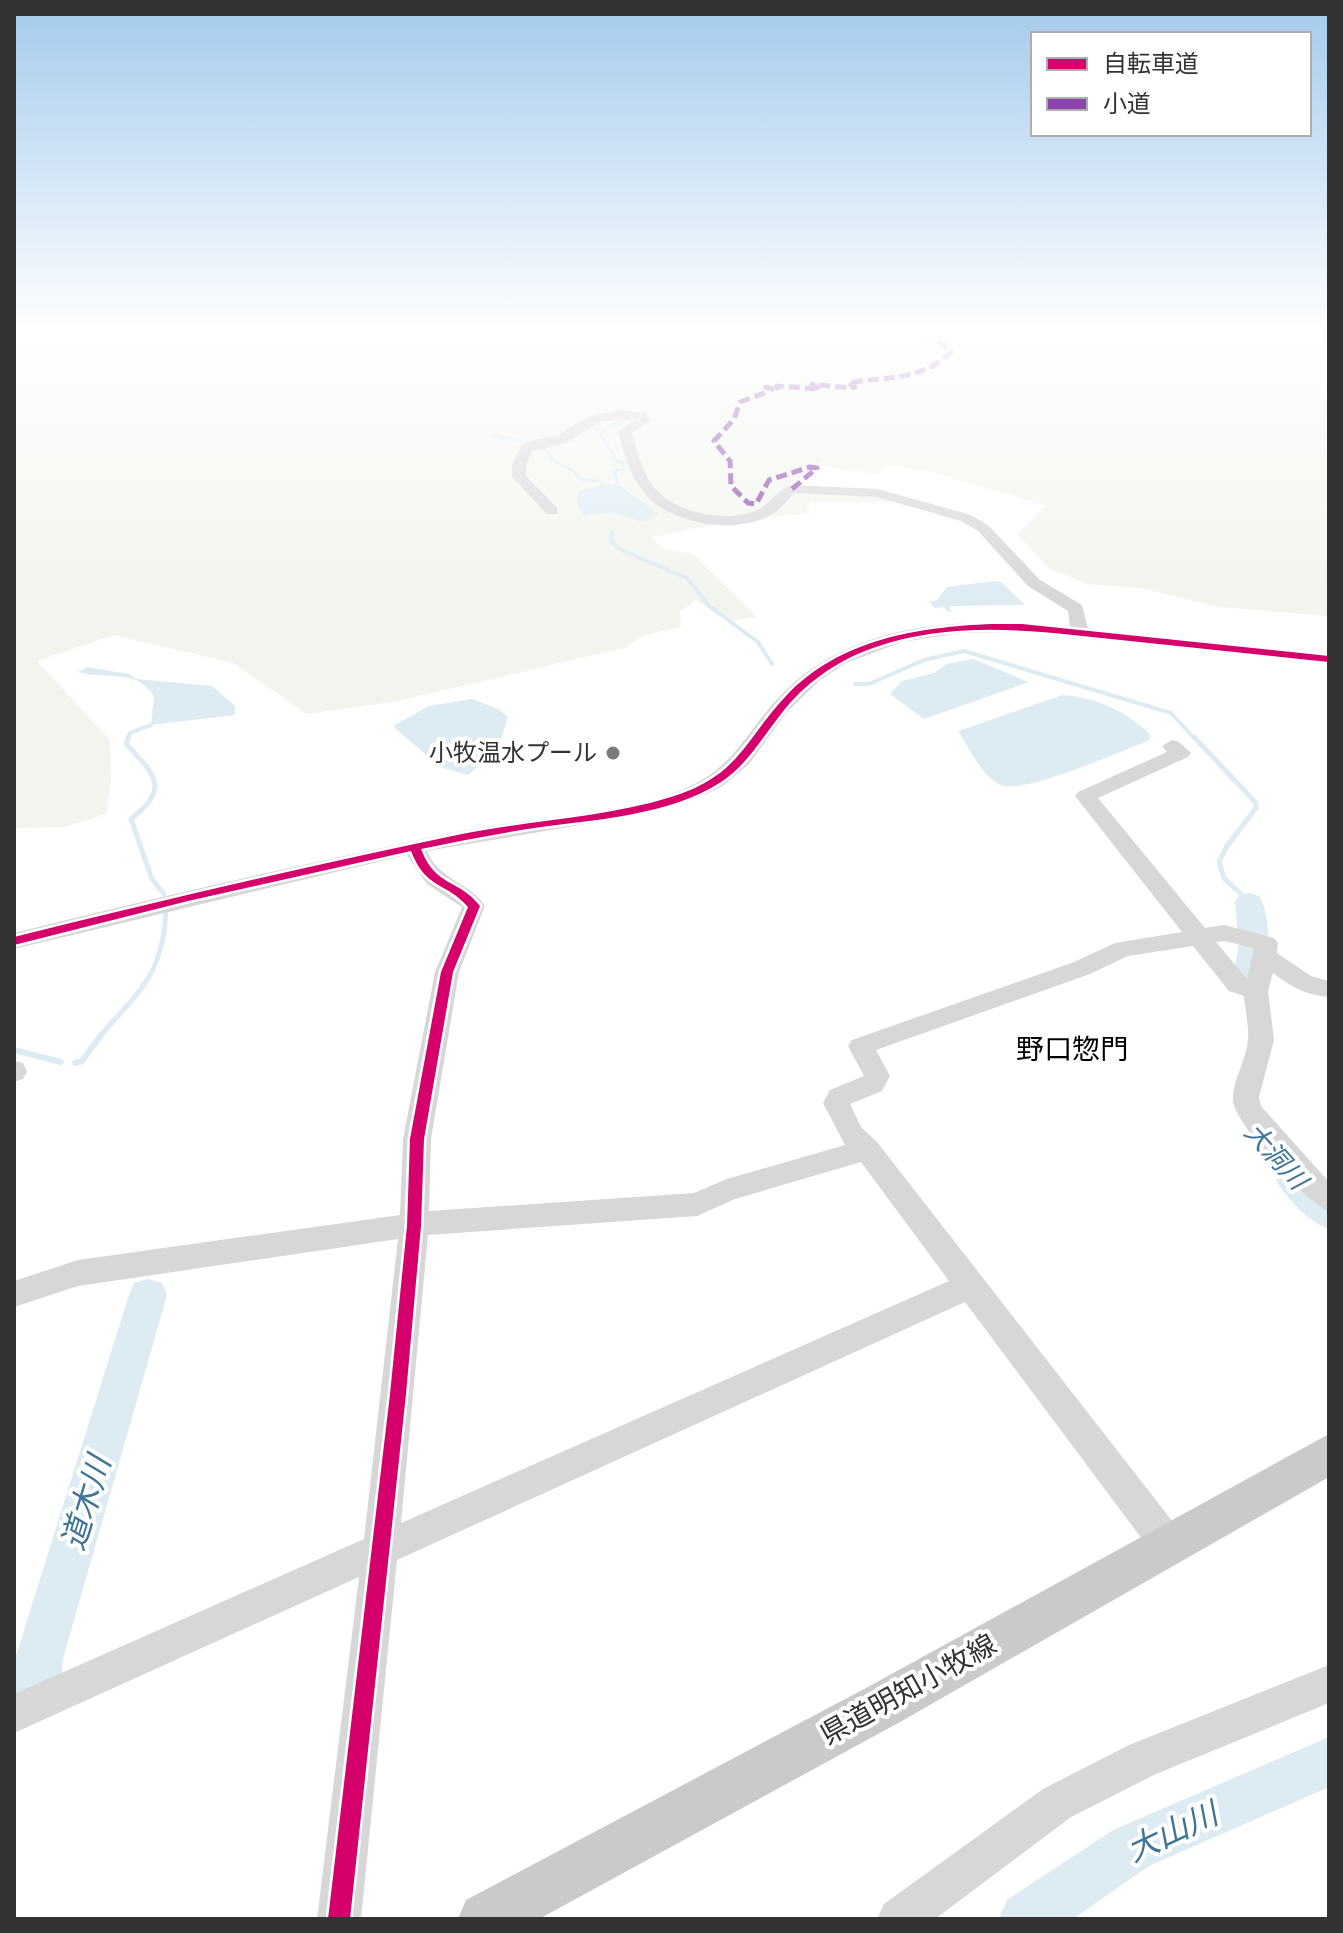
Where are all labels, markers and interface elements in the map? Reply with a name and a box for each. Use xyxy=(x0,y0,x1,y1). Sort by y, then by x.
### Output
legend xyxy=(1031,32,1311,136)
text: 自転車道 xyxy=(1103,50,1199,78)
text: 小道 xyxy=(1103,90,1151,118)
place label: 小牧温水プール xyxy=(429,739,597,767)
marker: 小牧温水プール xyxy=(604,744,622,762)
district label: 野口惣門 xyxy=(1016,1033,1128,1066)
water label: 大洞川 xyxy=(1239,1117,1315,1197)
water label: 道木川 xyxy=(54,1449,119,1554)
street label: 県道明知小牧線 xyxy=(815,1627,1002,1751)
water label: 大山川 xyxy=(1120,1793,1226,1870)

